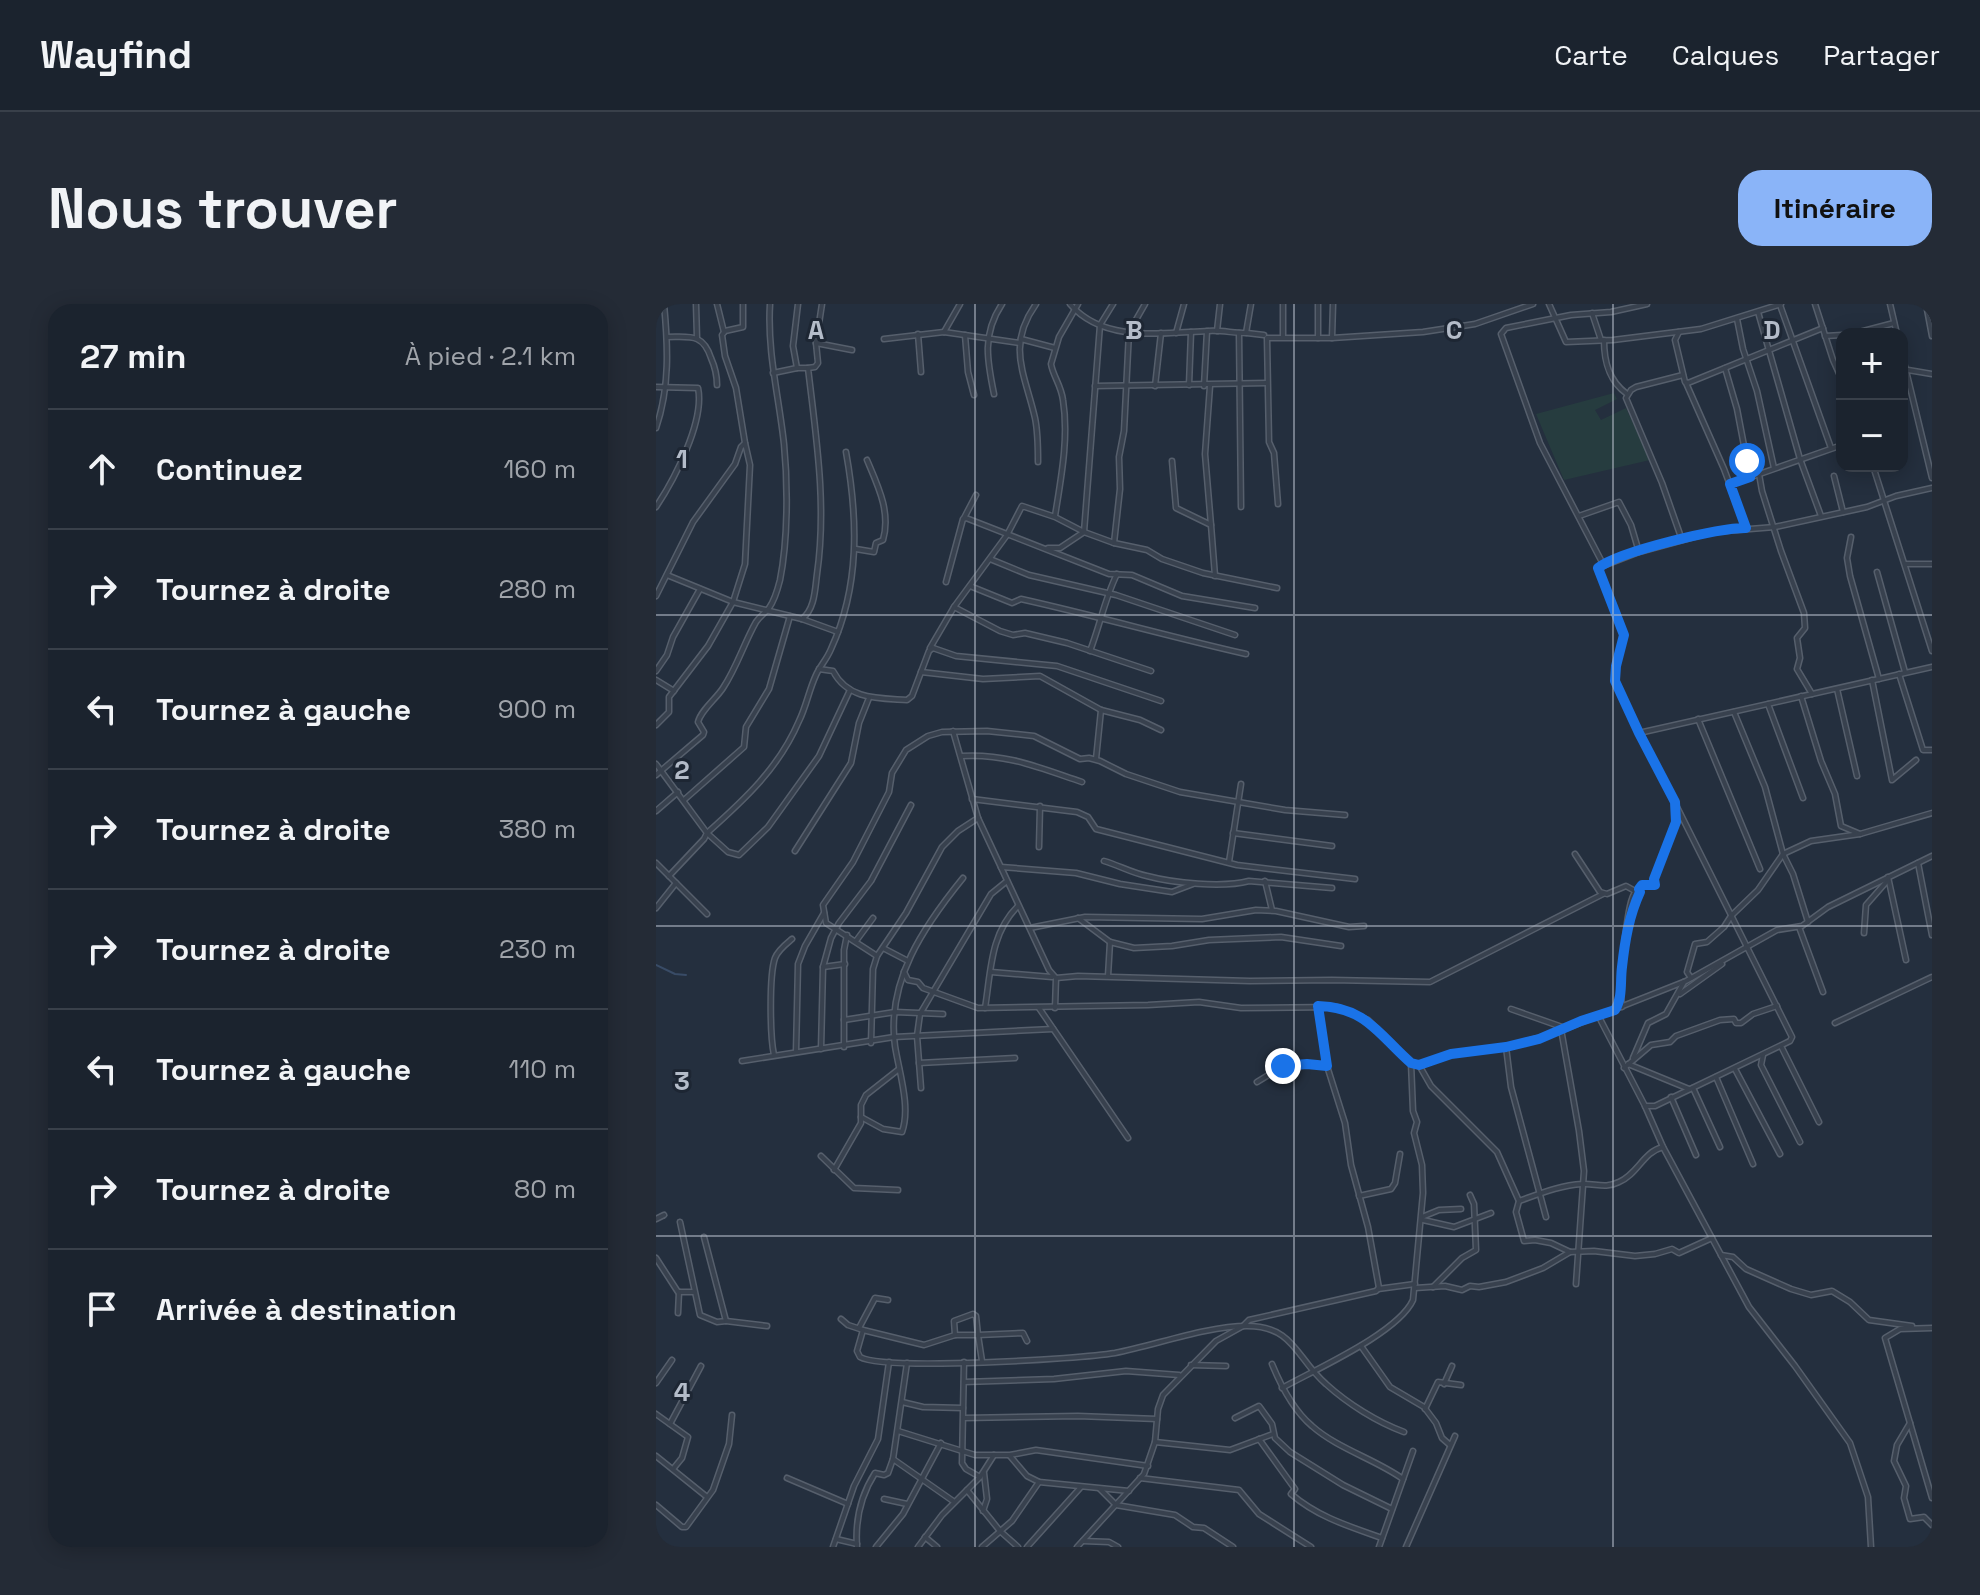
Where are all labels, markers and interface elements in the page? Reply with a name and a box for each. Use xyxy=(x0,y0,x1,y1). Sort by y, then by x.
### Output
text: Wayfind xyxy=(40,31,192,79)
text: Carte xyxy=(1554,37,1628,73)
text: Calques xyxy=(1672,37,1779,73)
text: Partager xyxy=(1823,37,1940,73)
button: Itinéraire xyxy=(1738,170,1932,246)
text: Nous trouver xyxy=(48,173,398,244)
text: A xyxy=(808,313,825,347)
text: B xyxy=(1125,313,1143,347)
text: C xyxy=(1446,313,1462,347)
text: D xyxy=(1763,313,1781,347)
map controls xyxy=(1836,328,1908,472)
button: + xyxy=(1836,328,1908,400)
text: 27 min xyxy=(80,335,186,378)
text: À pied · 2.1 km xyxy=(405,339,576,373)
button: − xyxy=(1836,400,1908,472)
text: 1 xyxy=(676,442,688,476)
route start xyxy=(1729,443,1765,479)
icon: ahead xyxy=(80,447,124,491)
text: Continuez xyxy=(156,450,303,489)
text: 160 m xyxy=(504,452,576,486)
icon: right xyxy=(80,567,124,611)
text: Tournez à droite xyxy=(156,570,390,609)
text: 280 m xyxy=(498,572,576,606)
icon: left xyxy=(80,687,124,731)
text: Tournez à gauche xyxy=(156,690,411,729)
text: 900 m xyxy=(498,692,576,726)
text: 2 xyxy=(674,753,690,787)
icon: right xyxy=(80,807,124,851)
text: Tournez à droite xyxy=(156,810,390,849)
text: 380 m xyxy=(498,812,576,846)
icon: right xyxy=(80,927,124,971)
text: Tournez à droite xyxy=(156,930,390,969)
text: 230 m xyxy=(499,932,576,966)
icon: left xyxy=(80,1047,124,1091)
route end xyxy=(1265,1048,1301,1084)
text: Tournez à gauche xyxy=(156,1050,411,1089)
text: 110 m xyxy=(509,1052,576,1086)
text: 3 xyxy=(674,1064,690,1098)
icon: right xyxy=(80,1167,124,1211)
text: Tournez à droite xyxy=(156,1170,390,1209)
text: 80 m xyxy=(514,1172,576,1206)
icon: arrive xyxy=(80,1287,124,1331)
text: Arrivée à destination xyxy=(156,1290,457,1329)
text: 4 xyxy=(674,1375,690,1409)

